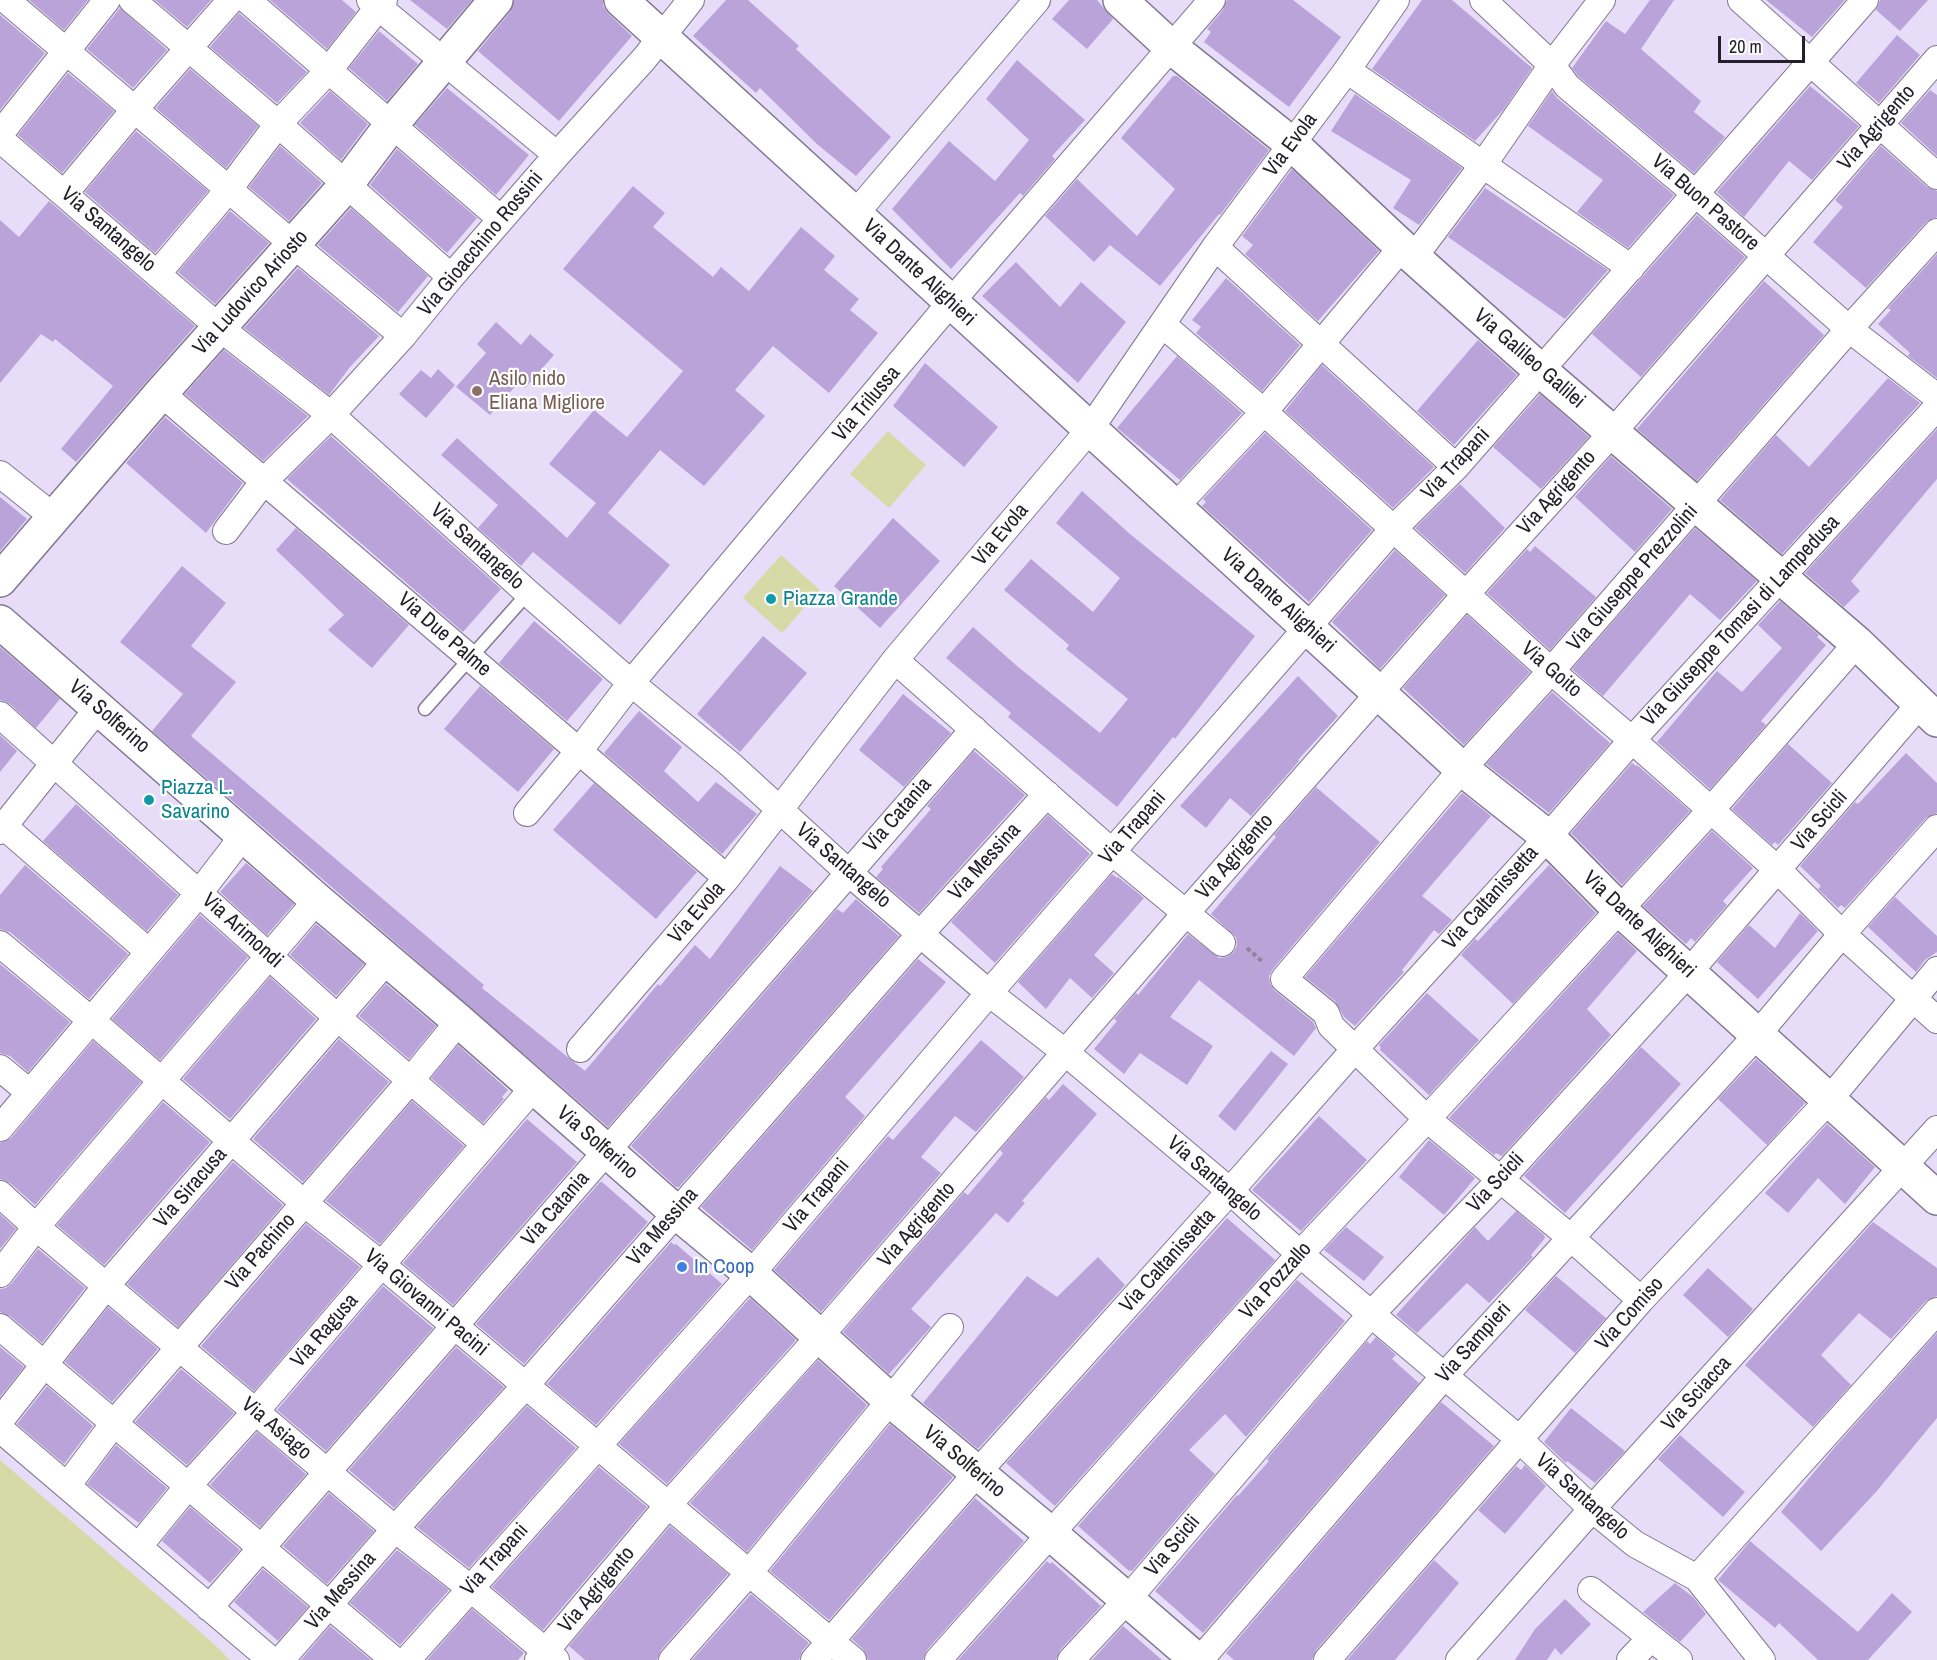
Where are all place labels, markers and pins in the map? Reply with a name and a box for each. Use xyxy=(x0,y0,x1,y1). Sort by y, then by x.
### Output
place label: Asilo nido Eliana Migliore xyxy=(489,366,605,416)
marker: Asilo nido Eliana Migliore xyxy=(470,384,484,398)
place label: Piazza Grande xyxy=(783,586,898,612)
marker: Piazza Grande xyxy=(764,592,778,606)
place label: Piazza L. Savarino xyxy=(161,775,233,825)
marker: Piazza L. Savarino xyxy=(142,793,156,807)
place label: In Coop xyxy=(694,1254,754,1280)
marker: In Coop xyxy=(675,1260,689,1274)

